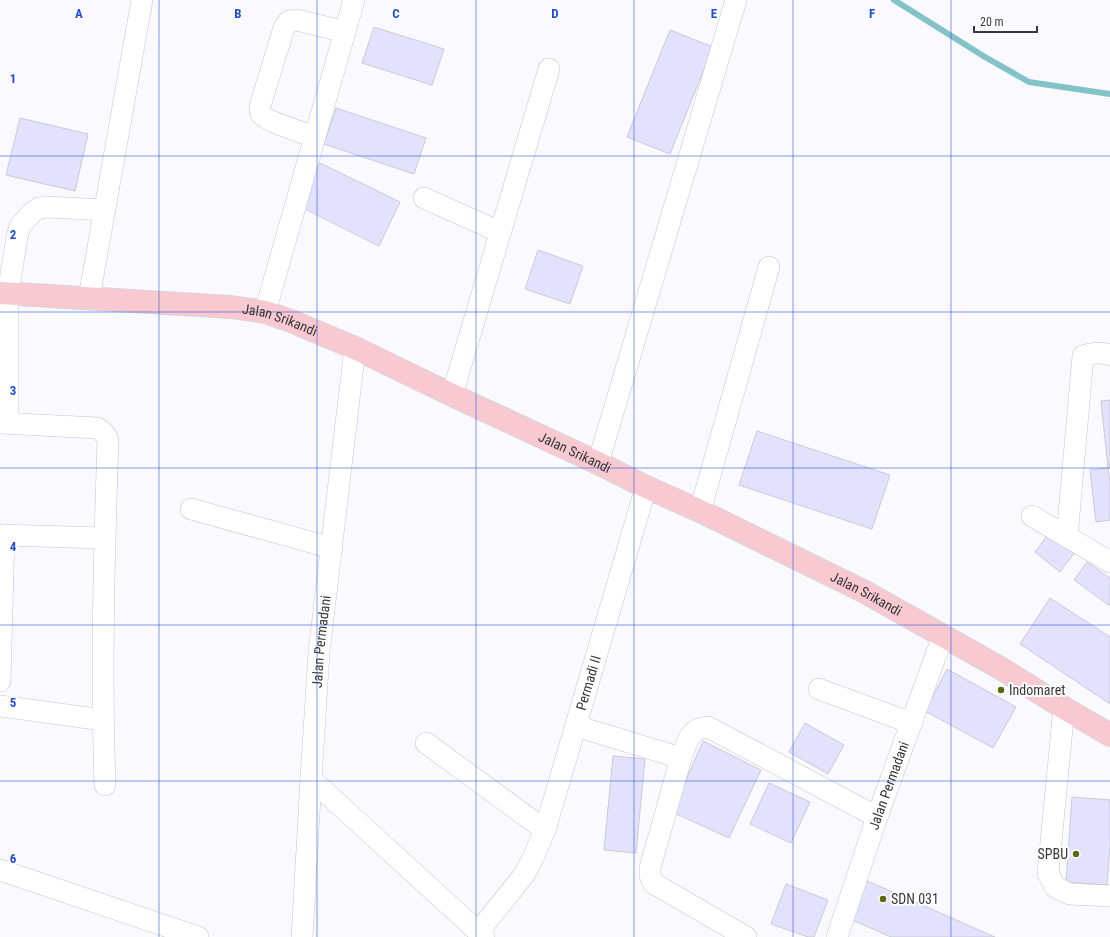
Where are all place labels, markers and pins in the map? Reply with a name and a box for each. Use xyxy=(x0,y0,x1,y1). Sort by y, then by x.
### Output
place label: Indomaret xyxy=(1009,682,1065,698)
marker: Indomaret xyxy=(996,685,1006,695)
place label: SPBU xyxy=(1037,846,1068,862)
marker: SPBU xyxy=(1071,849,1081,859)
place label: SDN 031 xyxy=(891,891,939,907)
marker: SDN 031 xyxy=(878,894,888,904)

